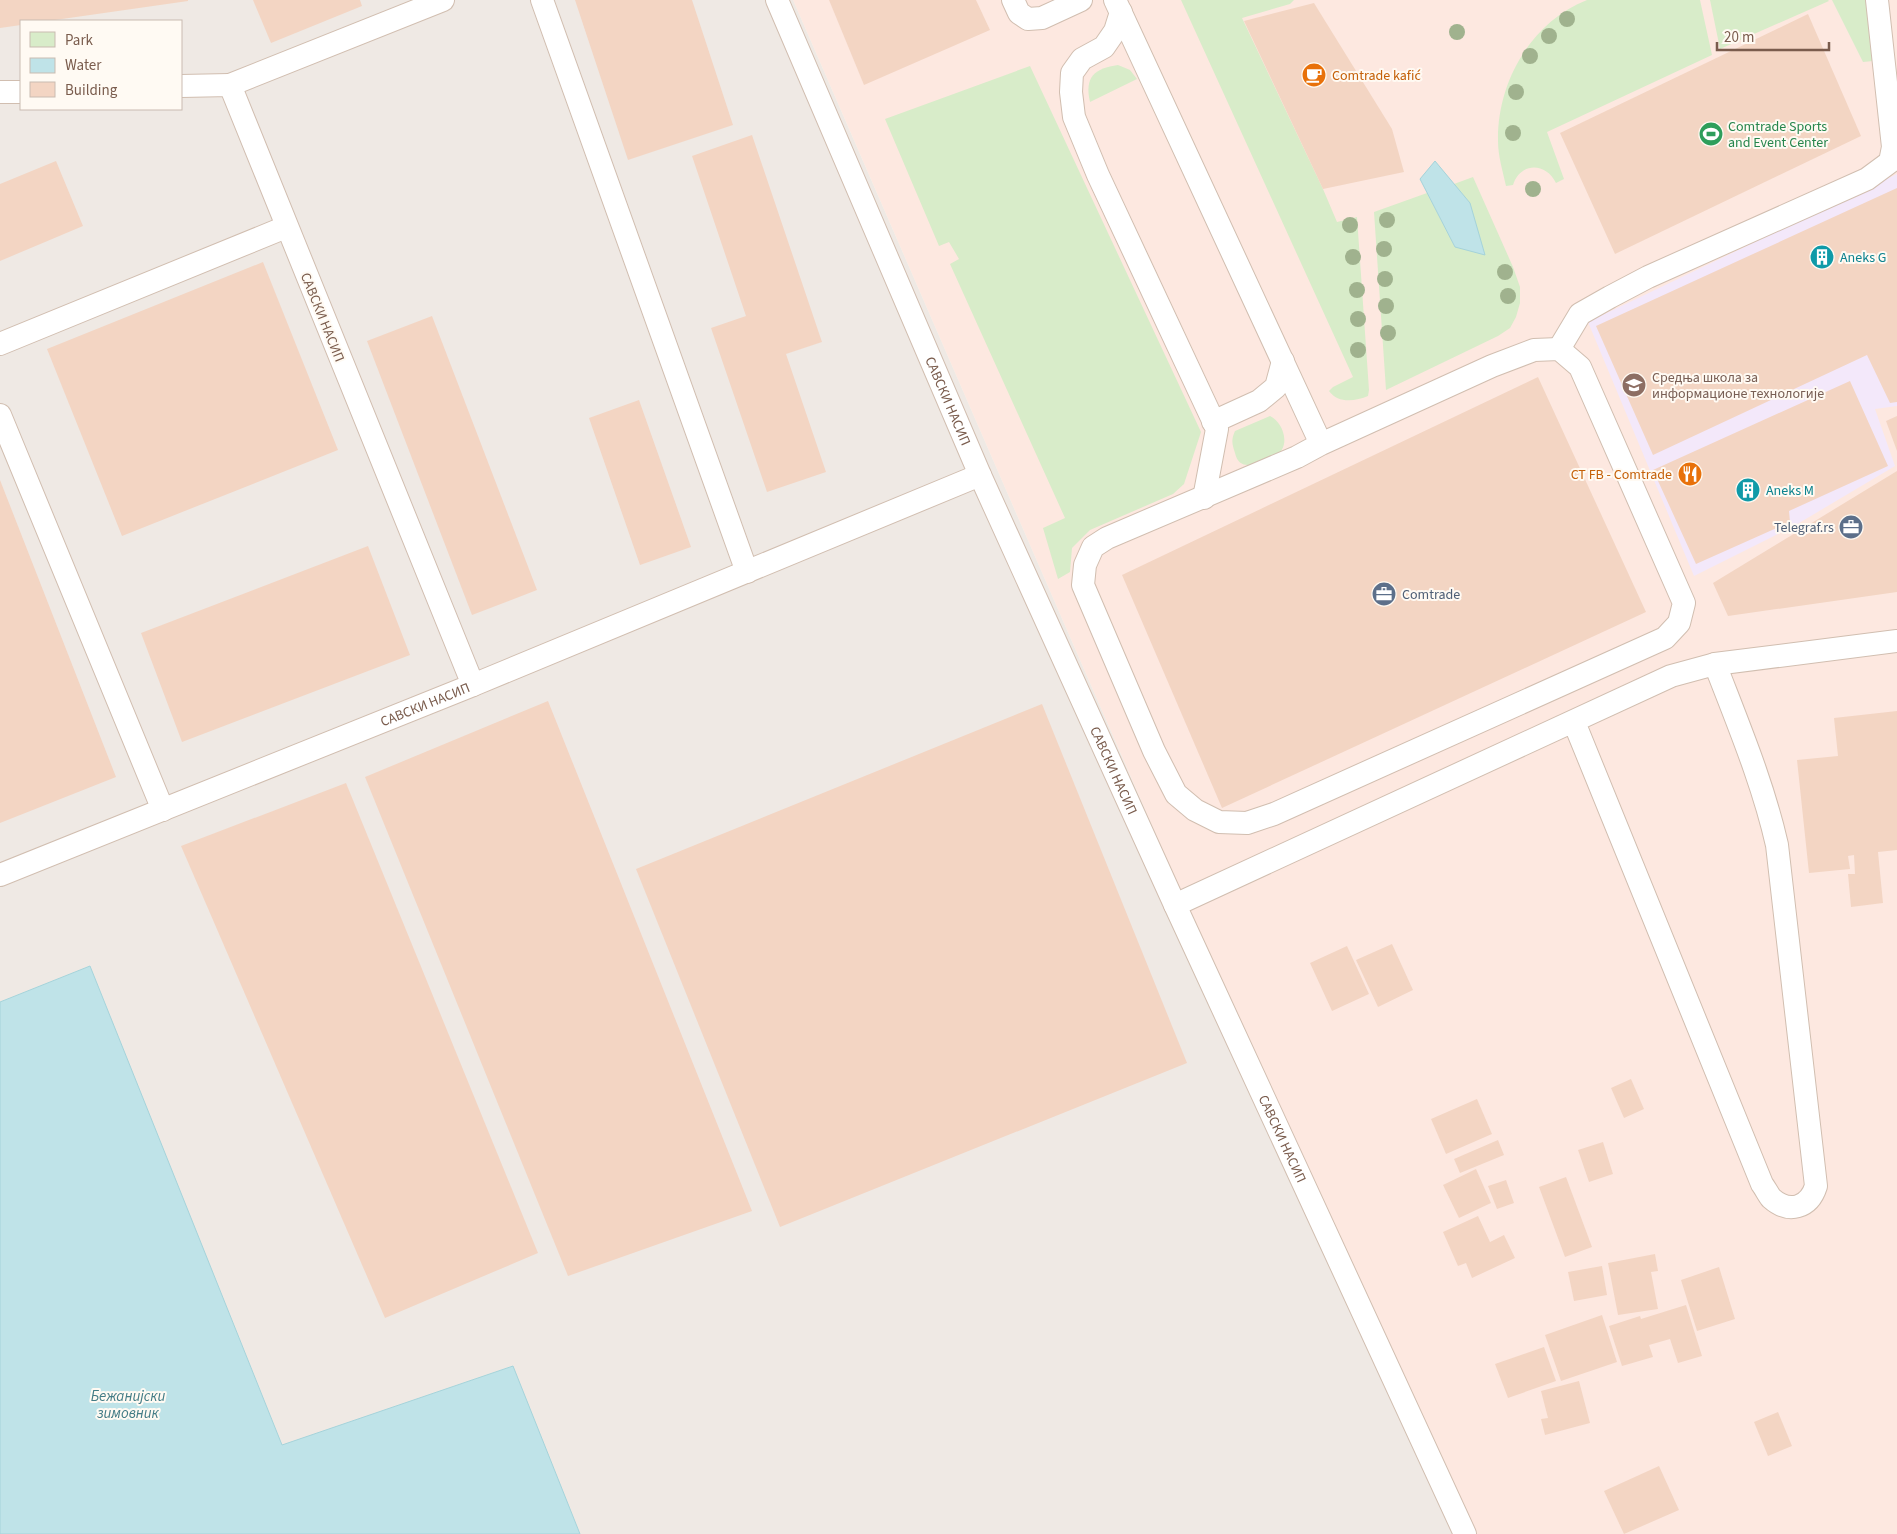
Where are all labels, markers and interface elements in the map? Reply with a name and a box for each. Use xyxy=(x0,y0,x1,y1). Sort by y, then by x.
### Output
legend xyxy=(20,20,182,110)
scale bar xyxy=(1717,20,1830,52)
text: 20 m xyxy=(1724,27,1754,48)
text: Park xyxy=(65,30,94,51)
text: Water xyxy=(65,55,102,76)
cafe icon: Comtrade kafić xyxy=(1301,62,1327,88)
place label: Comtrade kafić xyxy=(1332,66,1421,86)
text: Building xyxy=(65,80,118,101)
place label: Comtrade Sports and Event Center xyxy=(1728,117,1828,153)
sports icon: Comtrade Sports and Event Center xyxy=(1698,121,1724,147)
building icon: Aneks G xyxy=(1809,244,1835,270)
place label: Aneks G xyxy=(1840,248,1886,268)
street label: САВСКИ НАСИП xyxy=(295,270,349,365)
street label: САВСКИ НАСИП xyxy=(920,354,975,449)
place label: Средња школа за информационе технологије xyxy=(1652,368,1824,404)
school or university icon: Средња школа за информационе технологије xyxy=(1621,372,1647,398)
restaurant icon: CT FB - Comtrade xyxy=(1677,461,1703,487)
place label: CT FB - Comtrade xyxy=(1571,465,1672,485)
building icon: Aneks M xyxy=(1735,477,1761,503)
place label: Aneks M xyxy=(1766,481,1814,501)
office icon: Telegraf.rs xyxy=(1838,514,1864,540)
place label: Telegraf.rs xyxy=(1774,518,1834,538)
office icon: Comtrade xyxy=(1371,581,1397,607)
place label: Comtrade xyxy=(1402,585,1460,605)
street label: САВСКИ НАСИП xyxy=(378,678,473,732)
street label: САВСКИ НАСИП xyxy=(1084,724,1142,818)
street label: САВСКИ НАСИП xyxy=(1253,1092,1311,1186)
water label: Бежанијски зимовник xyxy=(91,1386,165,1424)

